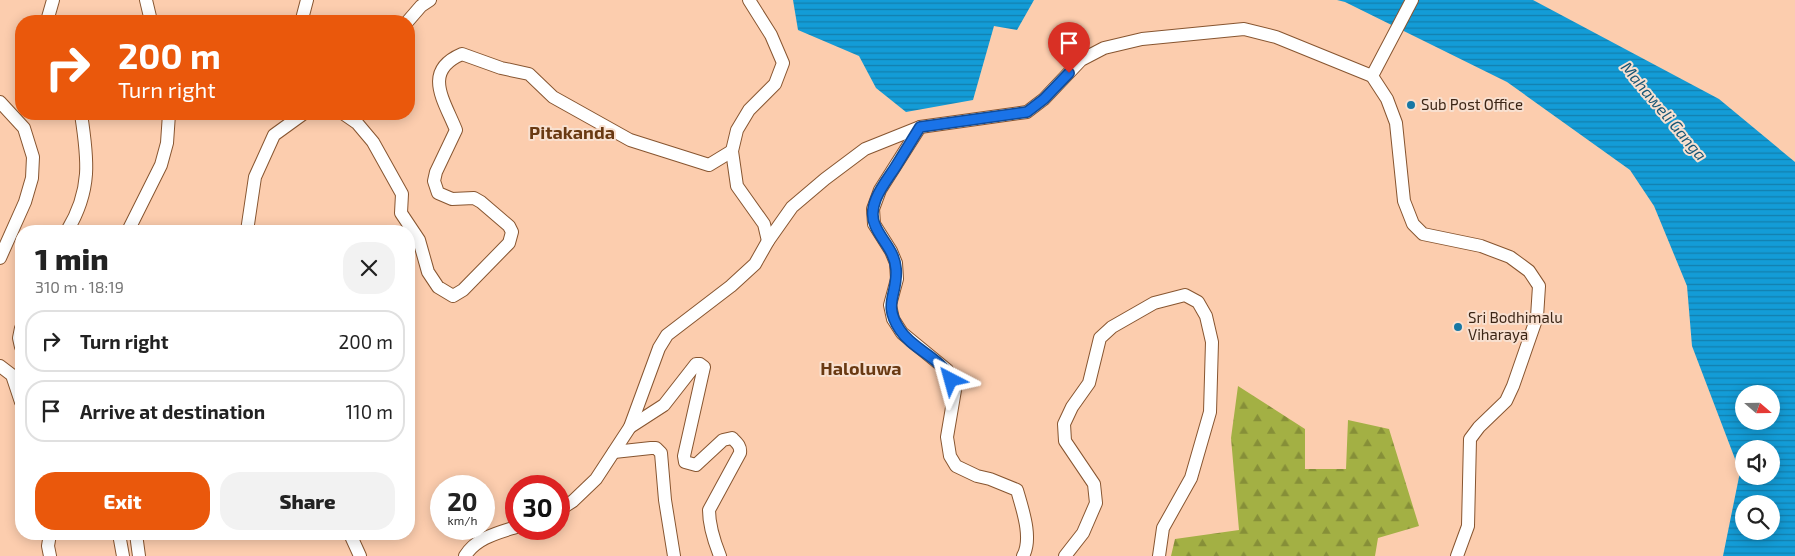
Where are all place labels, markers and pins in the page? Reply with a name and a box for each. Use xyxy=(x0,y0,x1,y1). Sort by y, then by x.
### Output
pin xyxy=(1048,22,1090,73)
place label: Sub Post Office xyxy=(1421,95,1523,113)
marker: Sub Post Office xyxy=(1405,99,1417,111)
place label: Sri Bodhimalu Viharaya xyxy=(1468,308,1563,343)
marker: Sri Bodhimalu Viharaya xyxy=(1452,321,1464,333)

